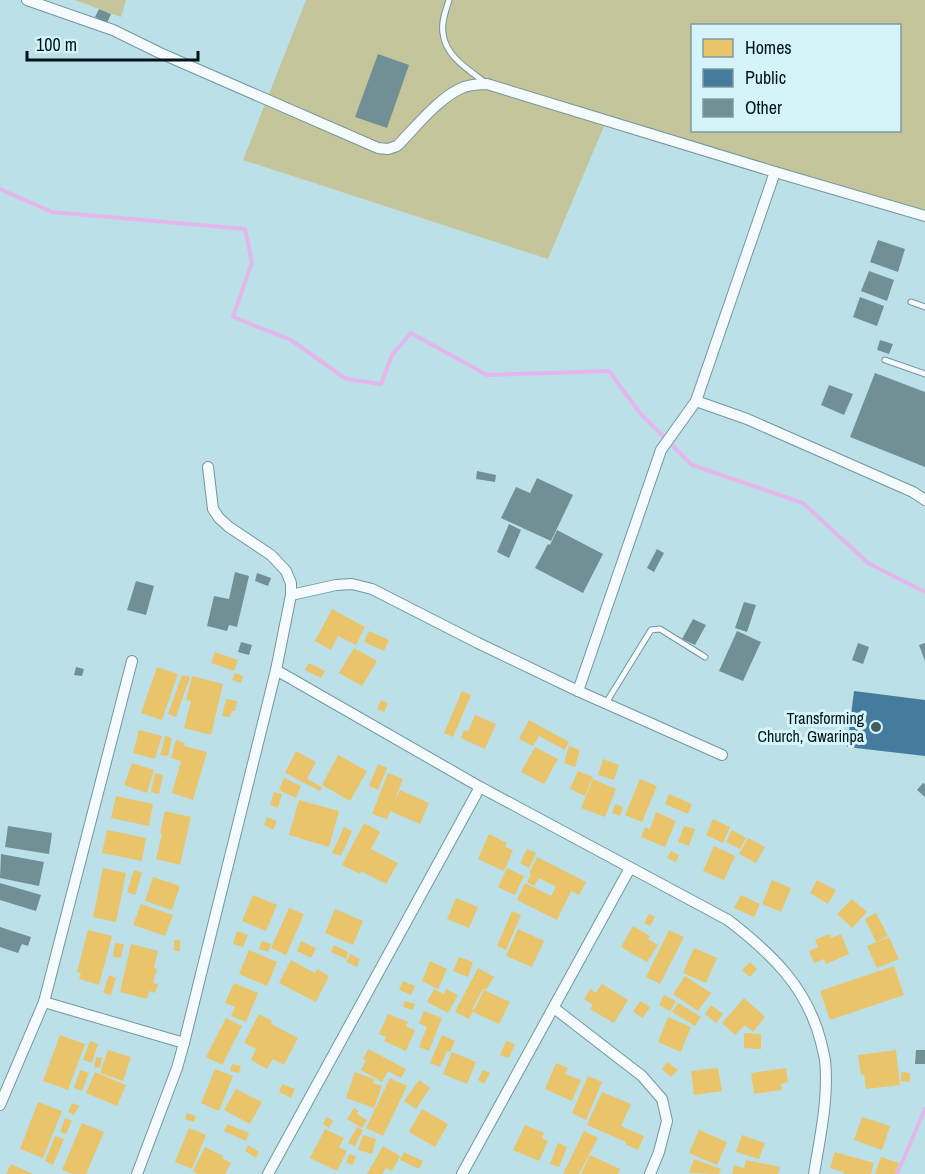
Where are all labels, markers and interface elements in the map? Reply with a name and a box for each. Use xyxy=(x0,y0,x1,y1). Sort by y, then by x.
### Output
scale bar xyxy=(27,24,198,62)
legend xyxy=(691,24,901,132)
text: 100 m xyxy=(36,32,77,57)
text: Homes xyxy=(745,35,792,60)
text: Public xyxy=(745,65,786,90)
text: Other xyxy=(745,95,782,120)
place label: Transforming Church, Gwarinpa xyxy=(758,707,865,747)
marker: Transforming Church, Gwarinpa xyxy=(869,720,883,734)

